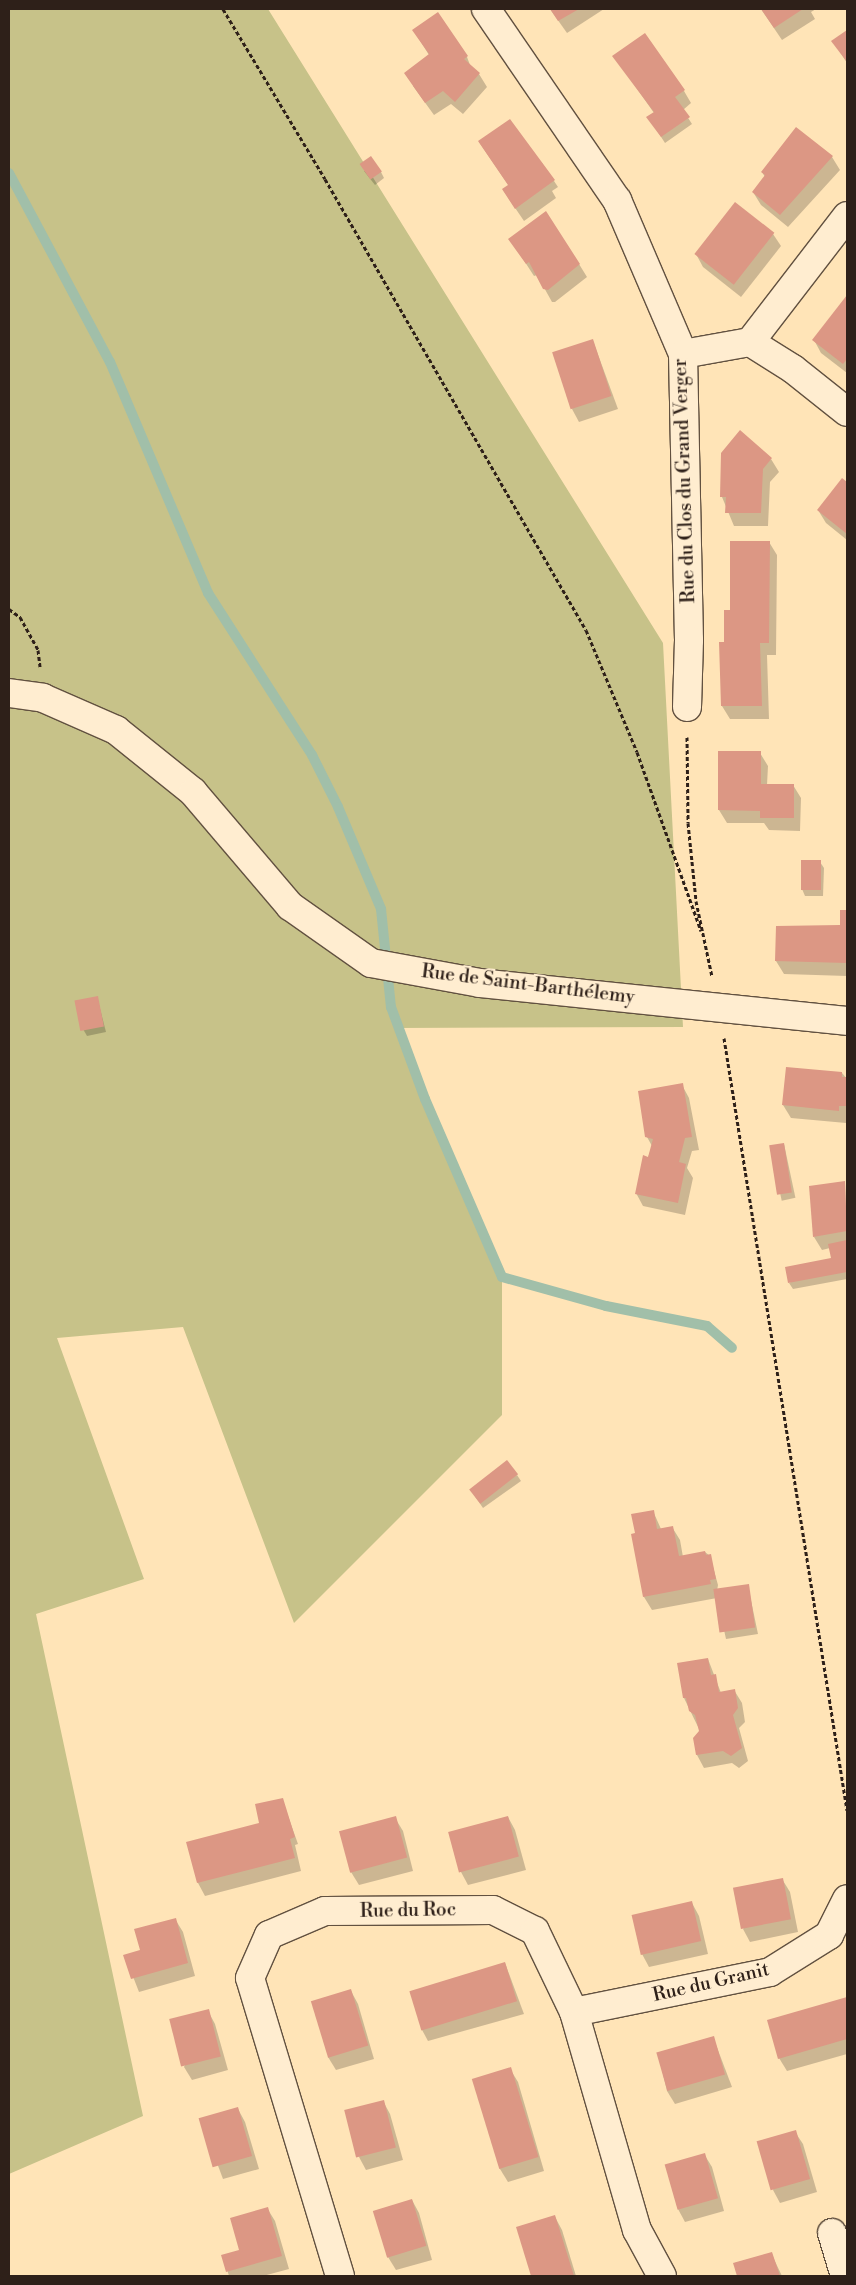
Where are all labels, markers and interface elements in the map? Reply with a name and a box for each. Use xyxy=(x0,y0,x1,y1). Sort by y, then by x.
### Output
street label: Rue du Clos du Grand Verger xyxy=(669,358,701,604)
street label: Rue de Saint-Barthélemy xyxy=(420,961,636,1009)
street label: Rue du Roc xyxy=(360,1899,456,1923)
street label: Rue du Granit xyxy=(651,1959,771,2007)

